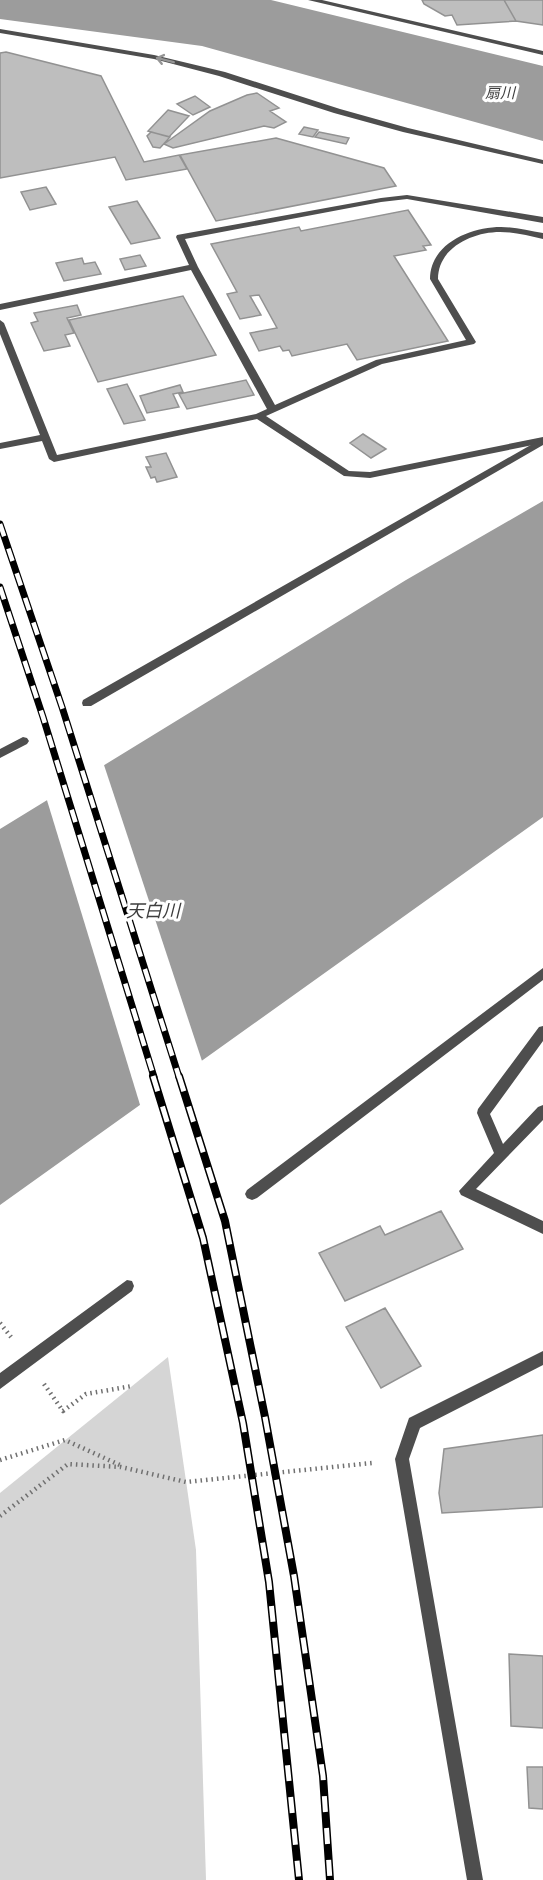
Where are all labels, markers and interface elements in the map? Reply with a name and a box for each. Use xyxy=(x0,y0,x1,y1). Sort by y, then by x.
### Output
one-way arrow xyxy=(156,54,175,65)
water label: 扇川 xyxy=(485,83,517,104)
water label: 天白川 xyxy=(126,899,182,924)

